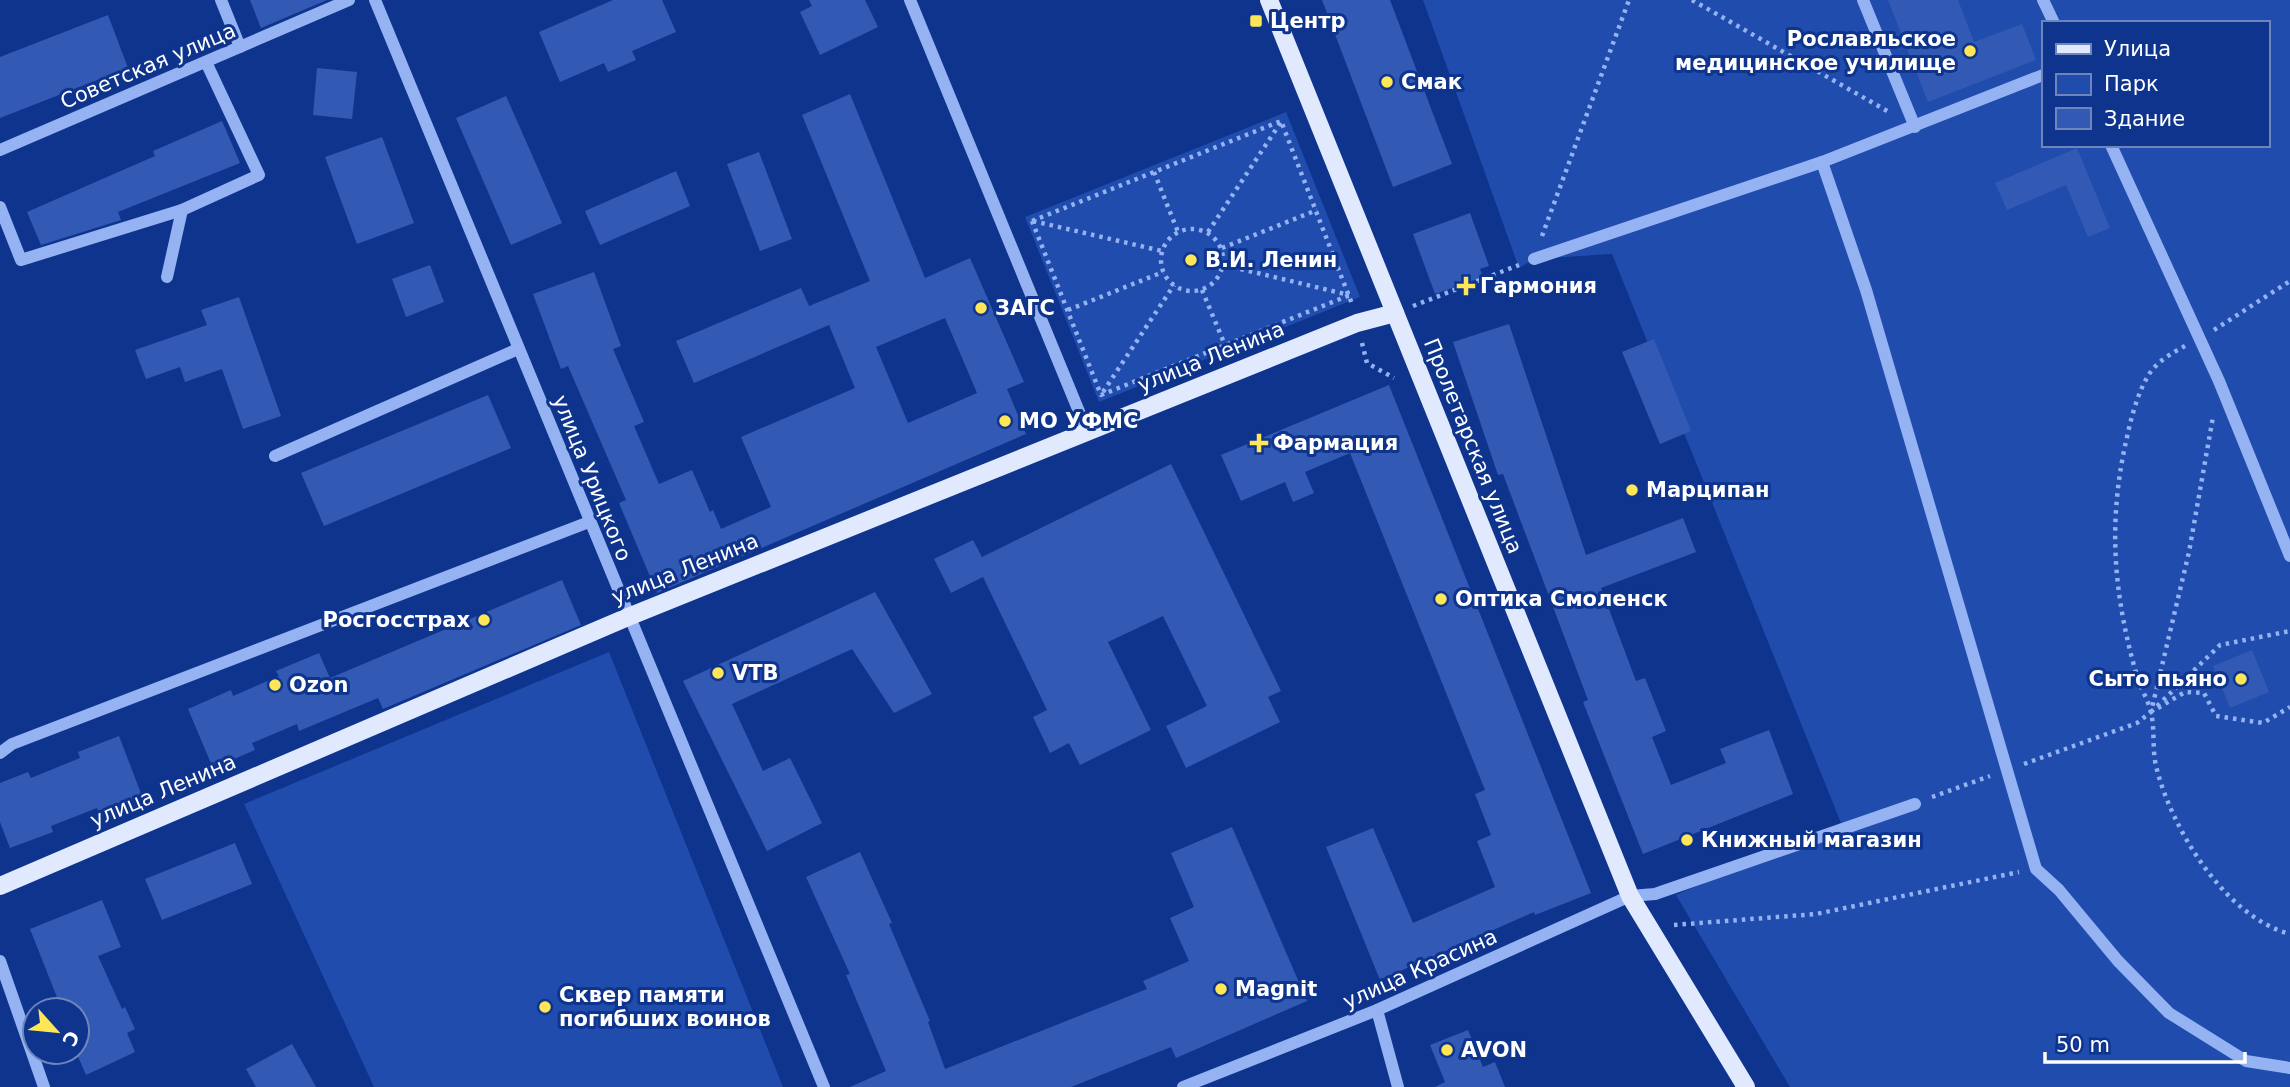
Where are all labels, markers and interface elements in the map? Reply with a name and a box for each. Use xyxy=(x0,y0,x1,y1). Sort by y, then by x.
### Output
place label: Центр xyxy=(1270,9,1345,33)
marker: Центр xyxy=(1248,13,1264,29)
street label: Советская улица xyxy=(57,18,239,114)
legend xyxy=(2042,21,2269,147)
place label: Рославльское медицинское училище xyxy=(1675,27,1956,75)
text: Улица xyxy=(2104,37,2171,61)
marker: Рославльское медицинское училище xyxy=(1962,43,1978,59)
place label: Смак xyxy=(1401,70,1462,94)
text: Парк xyxy=(2104,72,2159,96)
marker: Смак xyxy=(1379,74,1395,90)
text: Здание xyxy=(2104,107,2185,131)
place label: В.И. Ленин xyxy=(1205,248,1337,272)
marker: В.И. Ленин xyxy=(1183,252,1199,268)
place label: Гармония xyxy=(1480,274,1597,298)
marker: Гармония xyxy=(1458,278,1474,294)
place label: ЗАГС xyxy=(995,296,1055,320)
marker: ЗАГС xyxy=(973,300,989,316)
street label: улица Ленина xyxy=(1134,317,1288,397)
street label: Пролетарская улица xyxy=(1419,335,1527,557)
street label: улица Урицкого xyxy=(548,392,636,564)
place label: МО УФМС xyxy=(1019,409,1138,433)
marker: МО УФМС xyxy=(997,413,1013,429)
place label: Фармация xyxy=(1273,431,1398,455)
marker: Фармация xyxy=(1251,435,1267,451)
place label: Марципан xyxy=(1646,478,1770,502)
marker: Марципан xyxy=(1624,482,1640,498)
street label: улица Ленина xyxy=(608,529,762,609)
place label: Оптика Смоленск xyxy=(1455,587,1668,611)
marker: Оптика Смоленск xyxy=(1433,591,1449,607)
place label: Росгосстрах xyxy=(323,608,470,632)
marker: Росгосстрах xyxy=(476,612,492,628)
place label: VTB xyxy=(732,661,779,685)
marker: VTB xyxy=(710,665,726,681)
place label: Сыто пьяно xyxy=(2088,667,2227,691)
marker: Сыто пьяно xyxy=(2233,671,2249,687)
place label: Ozon xyxy=(289,673,348,697)
marker: Ozon xyxy=(267,677,283,693)
street label: улица Ленина xyxy=(86,749,240,833)
place label: Книжный магазин xyxy=(1701,828,1922,852)
marker: Книжный магазин xyxy=(1679,832,1695,848)
street label: улица Красина xyxy=(1339,924,1501,1014)
place label: Magnit xyxy=(1235,977,1317,1001)
marker: Magnit xyxy=(1213,981,1229,997)
place label: Сквер памяти погибших воинов xyxy=(559,983,771,1031)
north arrow xyxy=(21,996,91,1066)
marker: Сквер памяти погибших воинов xyxy=(537,999,553,1015)
scale bar xyxy=(2045,1020,2244,1064)
text: С xyxy=(58,1028,84,1050)
text: 50 m xyxy=(2056,1033,2110,1057)
place label: AVON xyxy=(1461,1038,1527,1062)
marker: AVON xyxy=(1439,1042,1455,1058)

